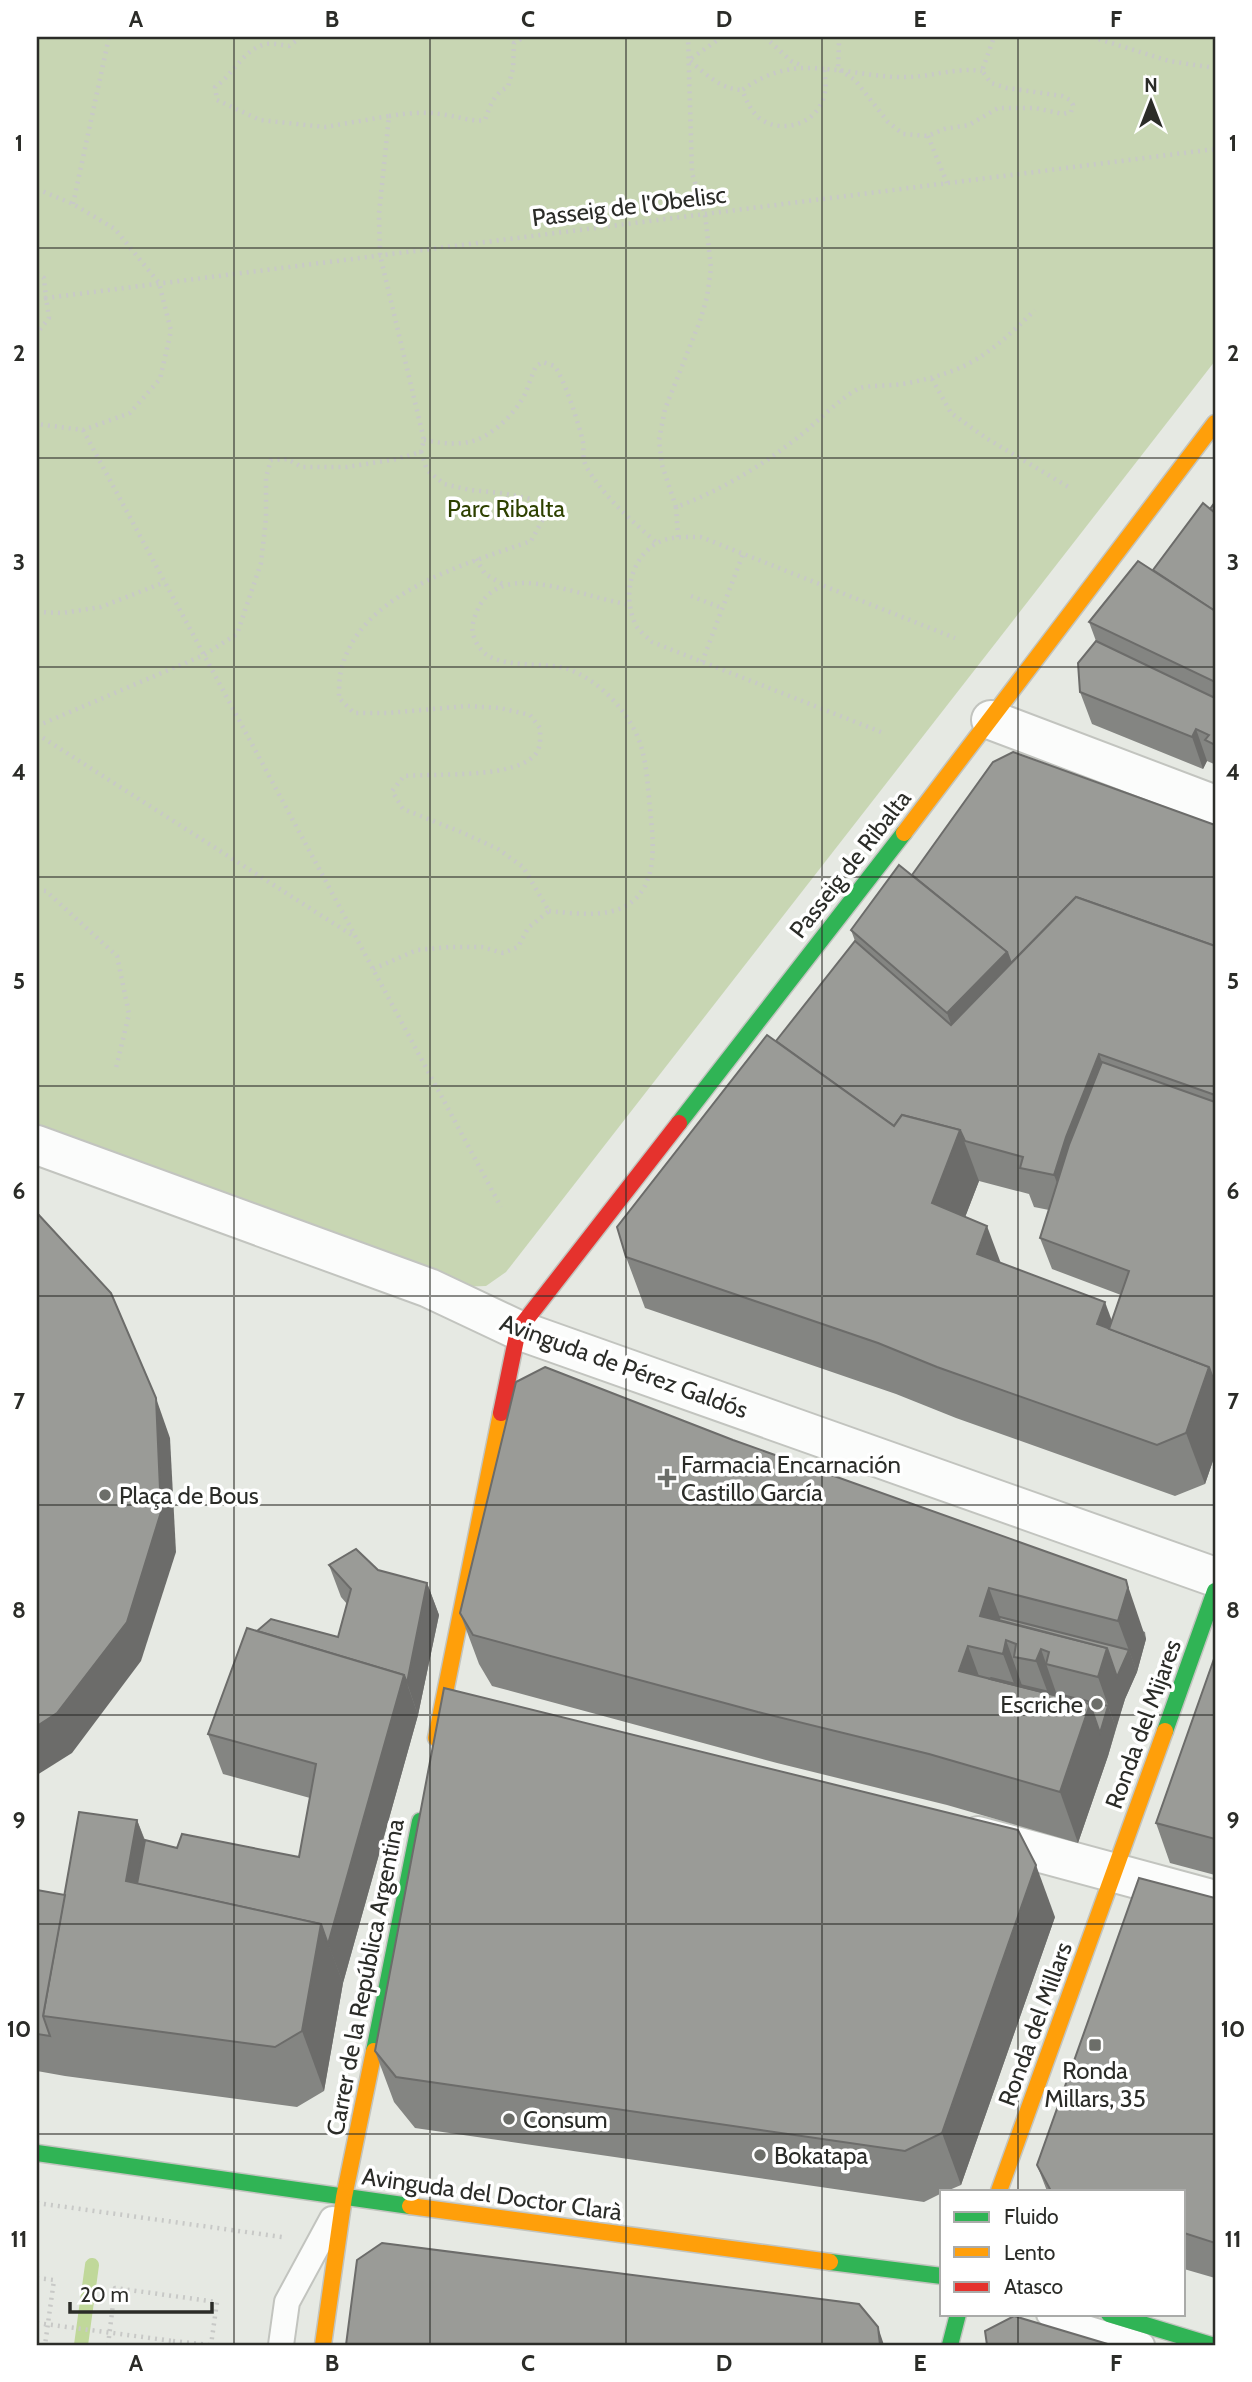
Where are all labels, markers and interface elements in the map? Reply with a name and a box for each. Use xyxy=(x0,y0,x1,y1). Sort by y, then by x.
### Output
text: A xyxy=(129,5,144,33)
text: B xyxy=(325,5,339,33)
text: C xyxy=(521,5,535,33)
text: D xyxy=(716,5,732,33)
text: E xyxy=(913,5,927,33)
text: F xyxy=(1110,5,1122,33)
north arrow xyxy=(1116,66,1186,136)
text: N xyxy=(1144,74,1158,97)
text: 1 xyxy=(15,129,23,157)
text: 1 xyxy=(1229,129,1237,157)
street label: Passeig de l'Obelisc xyxy=(530,180,728,232)
text: 2 xyxy=(13,339,25,367)
text: 2 xyxy=(1227,339,1239,367)
park label: Parc Ribalta xyxy=(447,494,565,523)
text: 3 xyxy=(13,548,25,576)
text: 3 xyxy=(1227,548,1239,576)
text: 4 xyxy=(12,758,26,786)
text: 4 xyxy=(1226,758,1240,786)
street label: Passeig de Ribalta xyxy=(783,784,917,944)
text: 5 xyxy=(13,967,25,995)
text: 5 xyxy=(1227,967,1239,995)
text: 6 xyxy=(13,1177,25,1205)
text: 6 xyxy=(1227,1177,1239,1205)
street label: Avinguda de Pérez Galdós xyxy=(496,1308,752,1424)
text: 7 xyxy=(13,1387,25,1415)
text: 7 xyxy=(1227,1387,1239,1415)
place label: Farmacia Encarnación Castillo García xyxy=(681,1450,901,1507)
marker: Farmacia Encarnación Castillo García xyxy=(659,1470,675,1486)
place label: Plaça de Bous xyxy=(119,1481,259,1510)
marker: Plaça de Bous xyxy=(97,1487,113,1503)
text: 8 xyxy=(12,1596,26,1624)
text: 8 xyxy=(1226,1596,1240,1624)
street label: Ronda del Mijares xyxy=(1099,1635,1187,1813)
place label: Escriche xyxy=(1000,1690,1083,1719)
marker: Escriche xyxy=(1089,1696,1105,1712)
text: 9 xyxy=(13,1806,25,1834)
text: 9 xyxy=(1227,1806,1239,1834)
street label: Carrer de la República Argentina xyxy=(320,1816,410,2138)
street label: Ronda del Millars xyxy=(992,1938,1078,2110)
text: 10 xyxy=(7,2015,31,2043)
text: 10 xyxy=(1221,2015,1245,2043)
marker: Ronda Millars, 35 xyxy=(1087,2037,1103,2053)
place label: Ronda Millars, 35 xyxy=(1044,2056,1146,2113)
place label: Consum xyxy=(523,2105,608,2134)
marker: Consum xyxy=(501,2111,517,2127)
place label: Bokatapa xyxy=(774,2141,868,2170)
marker: Bokatapa xyxy=(752,2147,768,2163)
street label: Avinguda del Doctor Clarà xyxy=(360,2161,624,2227)
legend xyxy=(940,2190,1186,2316)
text: Fluido xyxy=(1004,2204,1059,2229)
text: 11 xyxy=(11,2225,27,2253)
text: 11 xyxy=(1225,2225,1241,2253)
text: Lento xyxy=(1004,2240,1055,2265)
scale bar xyxy=(70,2270,212,2314)
text: Atasco xyxy=(1004,2274,1063,2299)
text: 20 m xyxy=(80,2282,129,2307)
text: A xyxy=(129,2349,144,2377)
text: B xyxy=(325,2349,339,2377)
text: C xyxy=(521,2349,535,2377)
text: D xyxy=(716,2349,732,2377)
text: E xyxy=(913,2349,927,2377)
text: F xyxy=(1110,2349,1122,2377)

